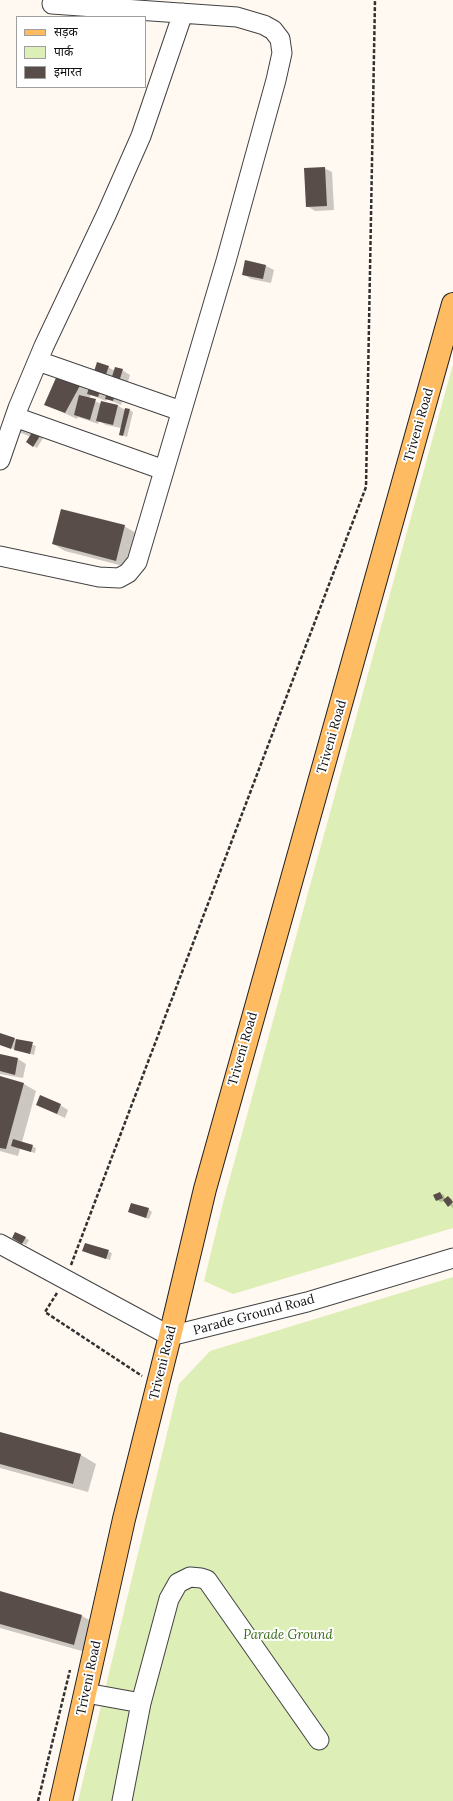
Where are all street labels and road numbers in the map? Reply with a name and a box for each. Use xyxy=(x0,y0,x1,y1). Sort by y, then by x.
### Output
street label: Triveni Road xyxy=(401,386,437,464)
street label: Triveni Road xyxy=(314,698,350,776)
street label: Triveni Road xyxy=(225,1010,261,1088)
street label: Parade Ground Road xyxy=(192,1291,316,1339)
street label: Triveni Road xyxy=(146,1324,180,1402)
street label: Triveni Road xyxy=(73,1639,105,1717)

